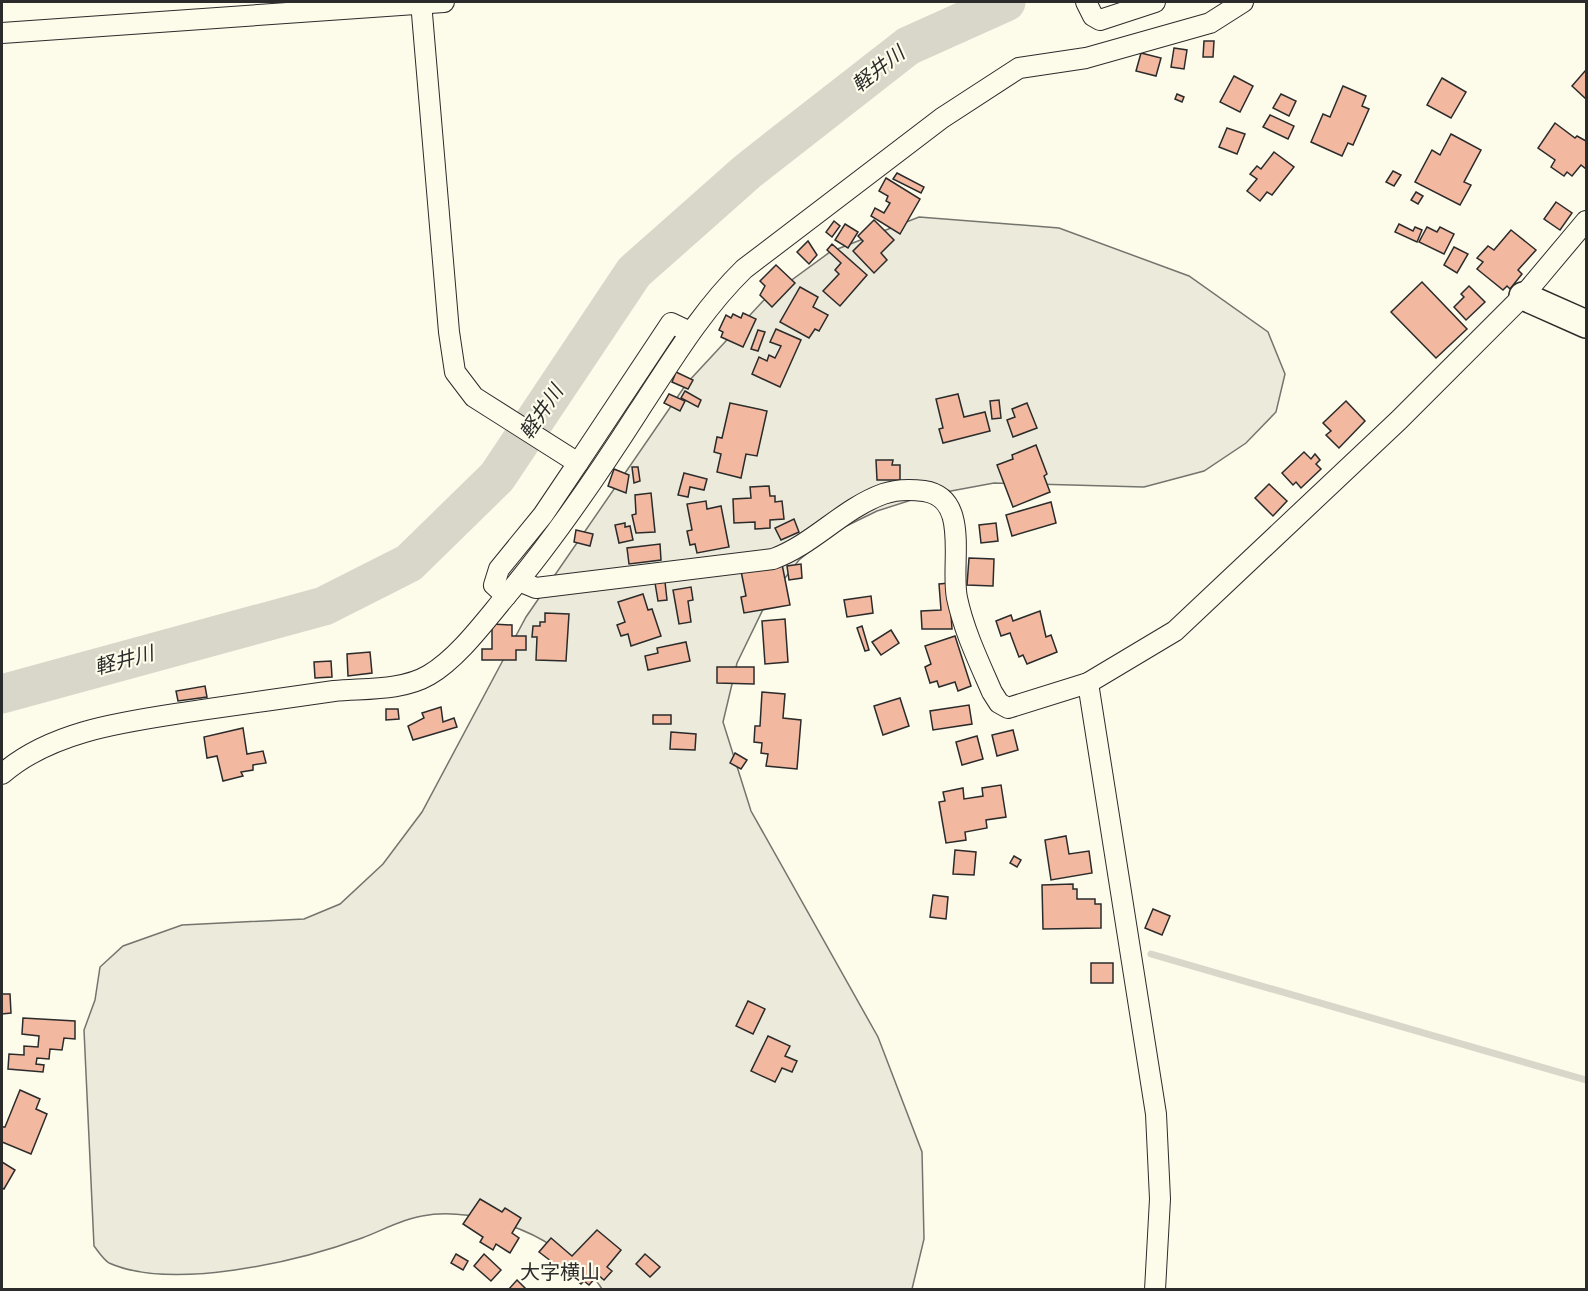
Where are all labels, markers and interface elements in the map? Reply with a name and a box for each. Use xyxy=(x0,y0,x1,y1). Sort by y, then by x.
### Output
water label: 軽井川 xyxy=(846,38,912,99)
water label: 軽井川 xyxy=(513,378,571,445)
water label: 軽井川 xyxy=(91,638,159,681)
district label: 大字横山 xyxy=(520,1258,600,1286)

